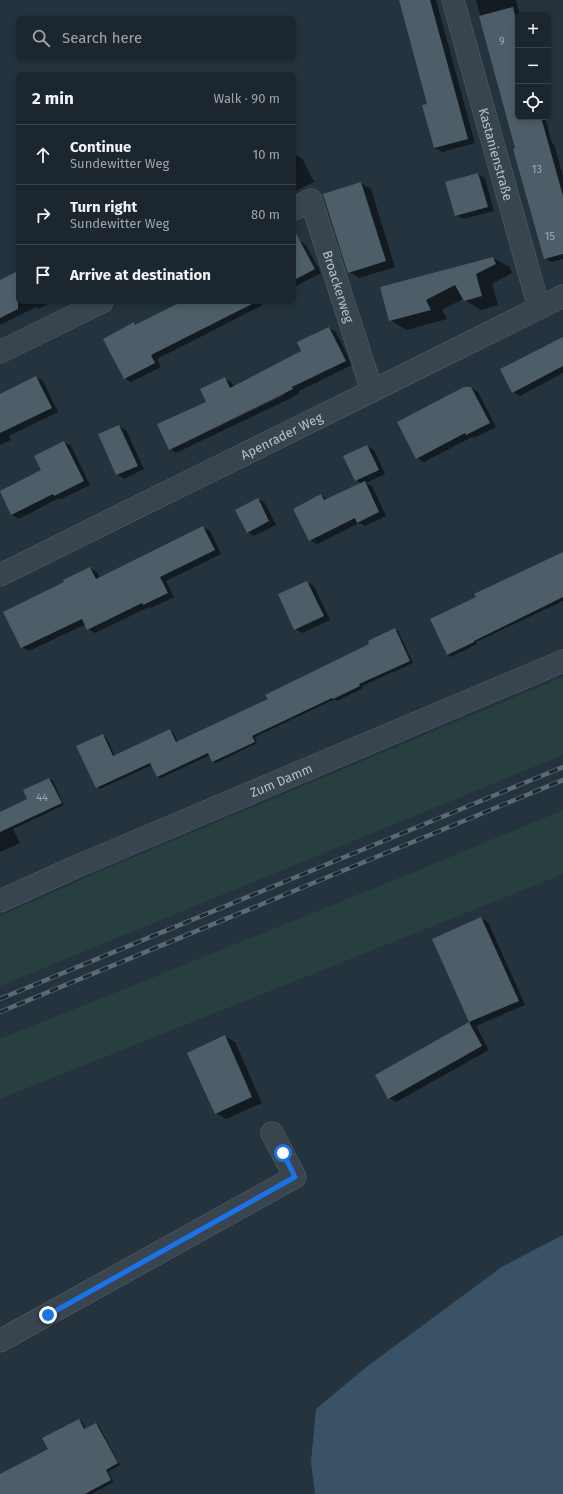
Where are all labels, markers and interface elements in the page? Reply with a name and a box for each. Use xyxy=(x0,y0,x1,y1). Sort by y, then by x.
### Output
map controls xyxy=(515,12,551,120)
button: + xyxy=(515,12,551,48)
search box xyxy=(16,16,296,60)
icon: search xyxy=(30,27,52,49)
text: Search here xyxy=(62,29,142,47)
house number: 9 xyxy=(499,35,505,48)
button: − xyxy=(515,48,551,84)
button: locate xyxy=(515,84,551,120)
text: 2 min xyxy=(32,88,74,109)
text: Walk · 90 m xyxy=(214,91,280,106)
street label: Kastanienstraße xyxy=(475,106,516,202)
text: Continue xyxy=(70,138,131,156)
icon: ahead xyxy=(32,144,54,166)
text: 10 m xyxy=(253,147,280,162)
text: Sundewitter Weg xyxy=(70,156,169,171)
house number: 13 xyxy=(532,163,542,176)
text: Turn right xyxy=(70,198,137,216)
icon: right xyxy=(32,204,54,226)
text: 80 m xyxy=(251,207,280,222)
text: Sundewitter Weg xyxy=(70,216,169,231)
house number: 15 xyxy=(545,230,556,243)
street label: Broackerweg xyxy=(320,249,357,325)
icon: arrive xyxy=(32,264,54,286)
text: Arrive at destination xyxy=(70,266,211,284)
street label: Apenrader Weg xyxy=(238,410,325,463)
street label: Zum Damm xyxy=(248,761,315,800)
house number: 44 xyxy=(36,791,48,804)
route start xyxy=(274,1144,292,1162)
route end xyxy=(39,1306,57,1324)

